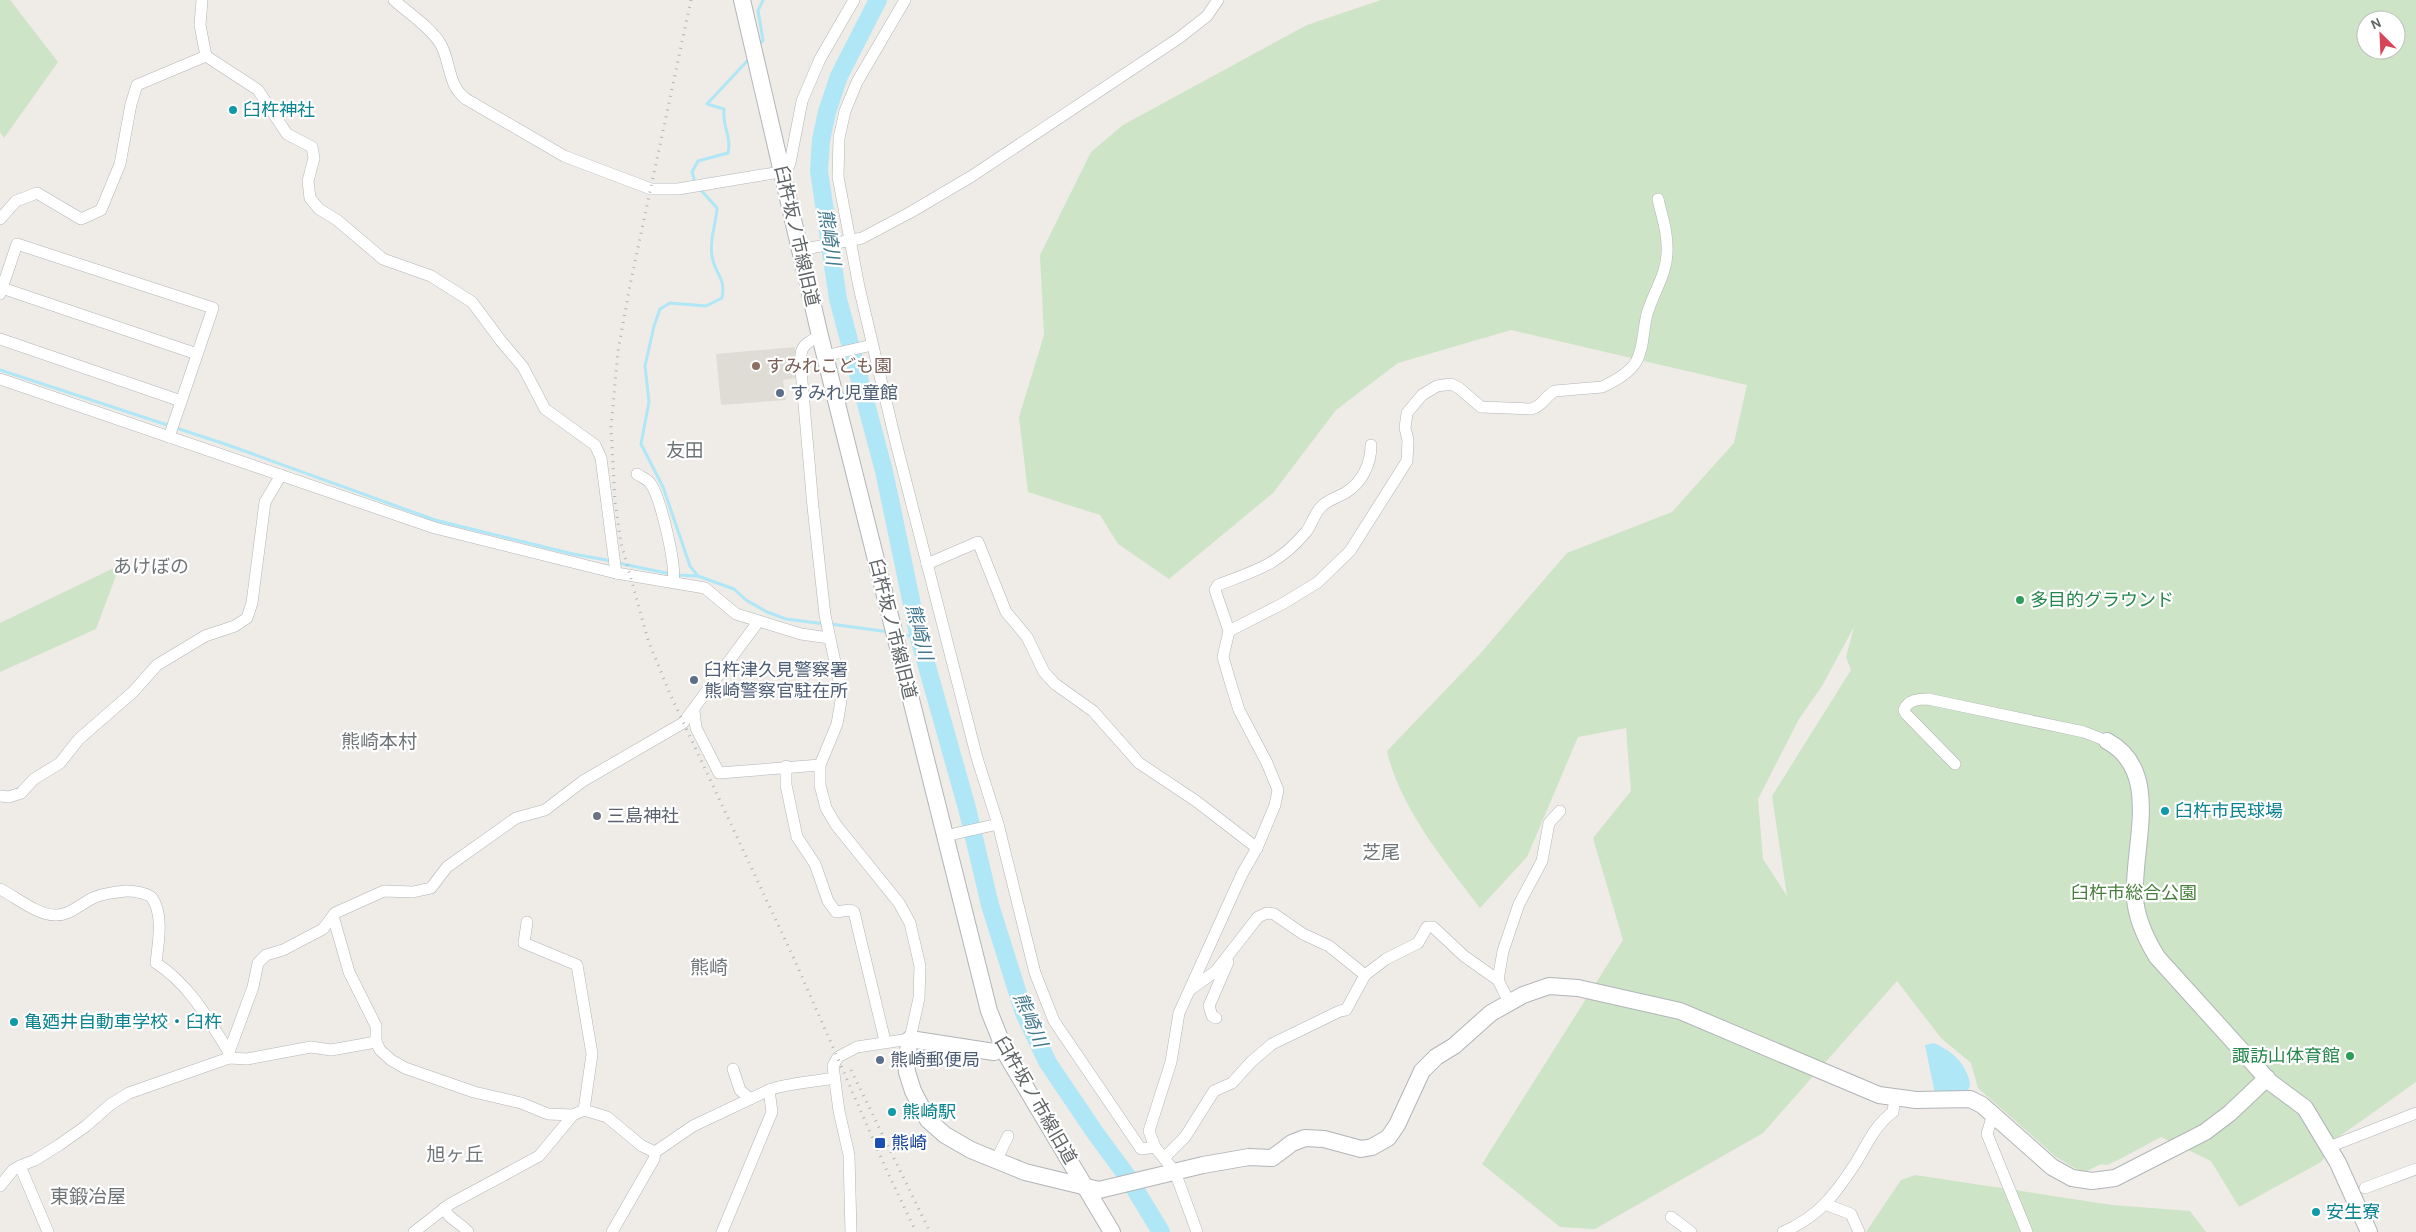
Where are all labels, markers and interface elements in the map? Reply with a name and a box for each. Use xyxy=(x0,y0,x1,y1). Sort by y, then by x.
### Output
north arrow xyxy=(2356,10,2406,60)
text: N xyxy=(2368,14,2384,33)
place label: 臼杵神社 xyxy=(243,99,315,121)
marker: 臼杵神社 xyxy=(227,104,239,116)
street label: 臼杵坂ノ市線旧道 xyxy=(770,163,824,309)
water label: 熊崎川 xyxy=(814,207,845,269)
place label: すみれこども園 xyxy=(766,355,892,377)
marker: すみれこども園 xyxy=(750,360,762,372)
place label: すみれ児童館 xyxy=(790,382,898,404)
marker: すみれ児童館 xyxy=(774,387,786,399)
district label: 友田 xyxy=(666,440,704,462)
district label: あけぼの xyxy=(113,556,189,578)
street label: 臼杵坂ノ市線旧道 xyxy=(865,556,921,702)
place label: 多目的グラウンド xyxy=(2030,589,2174,611)
marker: 多目的グラウンド xyxy=(2014,594,2026,606)
water label: 熊崎川 xyxy=(901,602,937,664)
place label: 臼杵津久見警察署 熊崎警察官駐在所 xyxy=(704,659,848,702)
marker: 臼杵津久見警察署 熊崎警察官駐在所 xyxy=(688,674,700,686)
district label: 熊崎本村 xyxy=(341,731,417,753)
place label: 臼杵市民球場 xyxy=(2175,800,2283,822)
place label: 三島神社 xyxy=(607,805,679,827)
marker: 臼杵市民球場 xyxy=(2159,805,2171,817)
marker: 三島神社 xyxy=(591,810,603,822)
district label: 芝尾 xyxy=(1362,842,1400,864)
park label: 臼杵市総合公園 xyxy=(2071,882,2197,904)
district label: 熊崎 xyxy=(690,957,728,979)
water label: 熊崎川 xyxy=(1009,989,1052,1052)
place label: 亀廼井自動車学校・臼杵 xyxy=(24,1011,222,1033)
marker: 亀廼井自動車学校・臼杵 xyxy=(8,1016,20,1028)
street label: 臼杵坂ノ市線旧道 xyxy=(990,1032,1082,1168)
place label: 諏訪山体育館 xyxy=(2232,1045,2340,1067)
place label: 熊崎郵便局 xyxy=(890,1049,980,1071)
marker: 諏訪山体育館 xyxy=(2344,1050,2356,1062)
marker: 熊崎郵便局 xyxy=(874,1054,886,1066)
place label: 熊崎駅 xyxy=(902,1101,956,1123)
marker: 熊崎駅 xyxy=(886,1106,898,1118)
place label: 熊崎 xyxy=(891,1132,927,1154)
marker: 熊崎 xyxy=(873,1136,887,1150)
district label: 旭ヶ丘 xyxy=(426,1144,484,1166)
district label: 東鍛冶屋 xyxy=(50,1186,126,1208)
place label: 安生寮 xyxy=(2326,1201,2380,1223)
marker: 安生寮 xyxy=(2310,1206,2322,1218)

